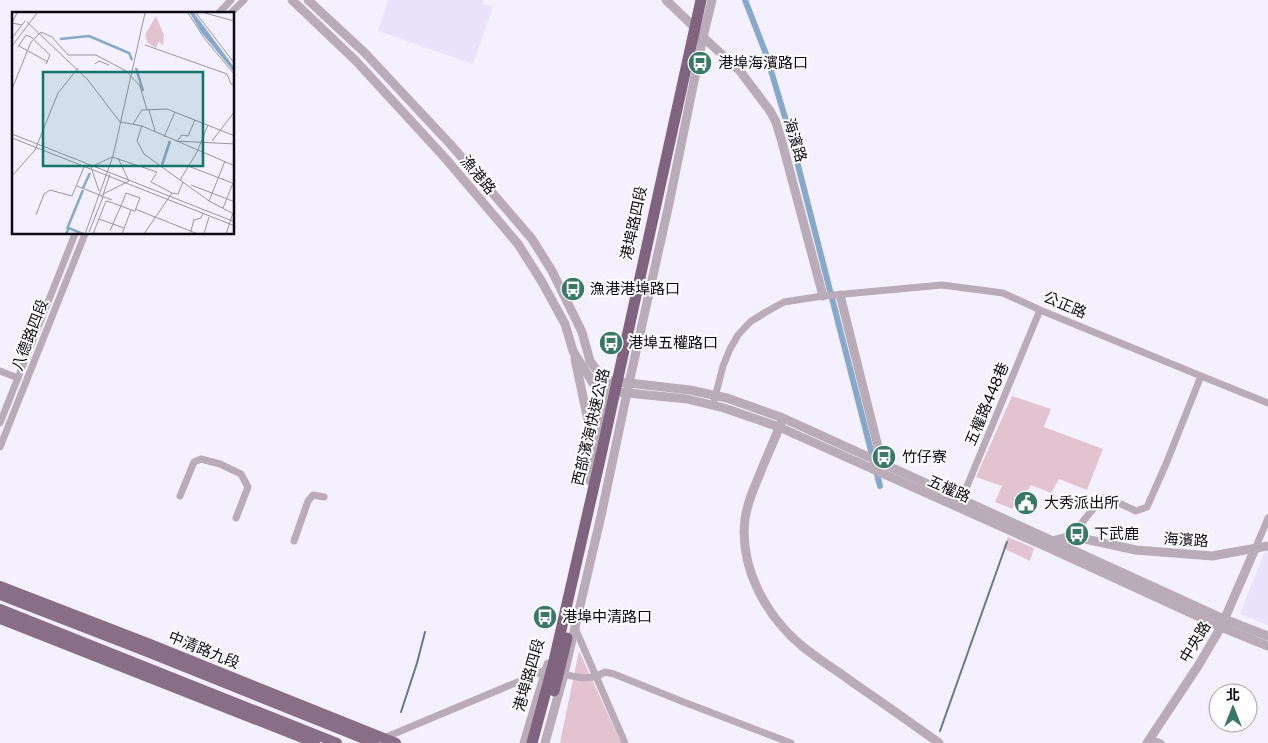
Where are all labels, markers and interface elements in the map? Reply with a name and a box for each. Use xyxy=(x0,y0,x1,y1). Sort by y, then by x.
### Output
inset map xyxy=(12,12,235,235)
bus stop icon: 港埠海濱路口 xyxy=(687,50,713,76)
place label: 港埠海濱路口 xyxy=(718,54,808,71)
street label: 海濱路 xyxy=(781,116,810,164)
street label: 漁港路 xyxy=(457,152,499,197)
street label: 港埠路四段 xyxy=(617,184,650,261)
bus stop icon: 漁港港埠路口 xyxy=(560,276,586,302)
place label: 漁港港埠路口 xyxy=(590,280,680,297)
street label: 公正路 xyxy=(1041,288,1089,321)
street label: 八德路四段 xyxy=(8,297,51,373)
bus stop icon: 港埠五權路口 xyxy=(598,330,624,356)
place label: 港埠五權路口 xyxy=(628,334,718,351)
street label: 五權路448巷 xyxy=(961,360,1012,448)
street label: 西部濱海快速公路 xyxy=(569,367,612,487)
bus stop icon: 竹仔寮 xyxy=(871,444,897,470)
place label: 竹仔寮 xyxy=(902,448,947,465)
street label: 五權路 xyxy=(925,472,973,505)
public building icon: 大秀派出所 xyxy=(1013,490,1039,516)
place label: 大秀派出所 xyxy=(1044,494,1119,511)
bus stop icon: 下武鹿 xyxy=(1064,521,1090,547)
place label: 下武鹿 xyxy=(1094,525,1139,542)
street label: 海濱路 xyxy=(1163,530,1209,549)
bus stop icon: 港埠中清路口 xyxy=(532,604,558,630)
place label: 港埠中清路口 xyxy=(562,608,652,625)
street label: 中央路 xyxy=(1176,618,1213,665)
street label: 中清路九段 xyxy=(166,628,242,671)
street label: 港埠路四段 xyxy=(510,636,547,713)
north arrow xyxy=(1208,683,1258,733)
text: 北 xyxy=(1226,687,1240,703)

